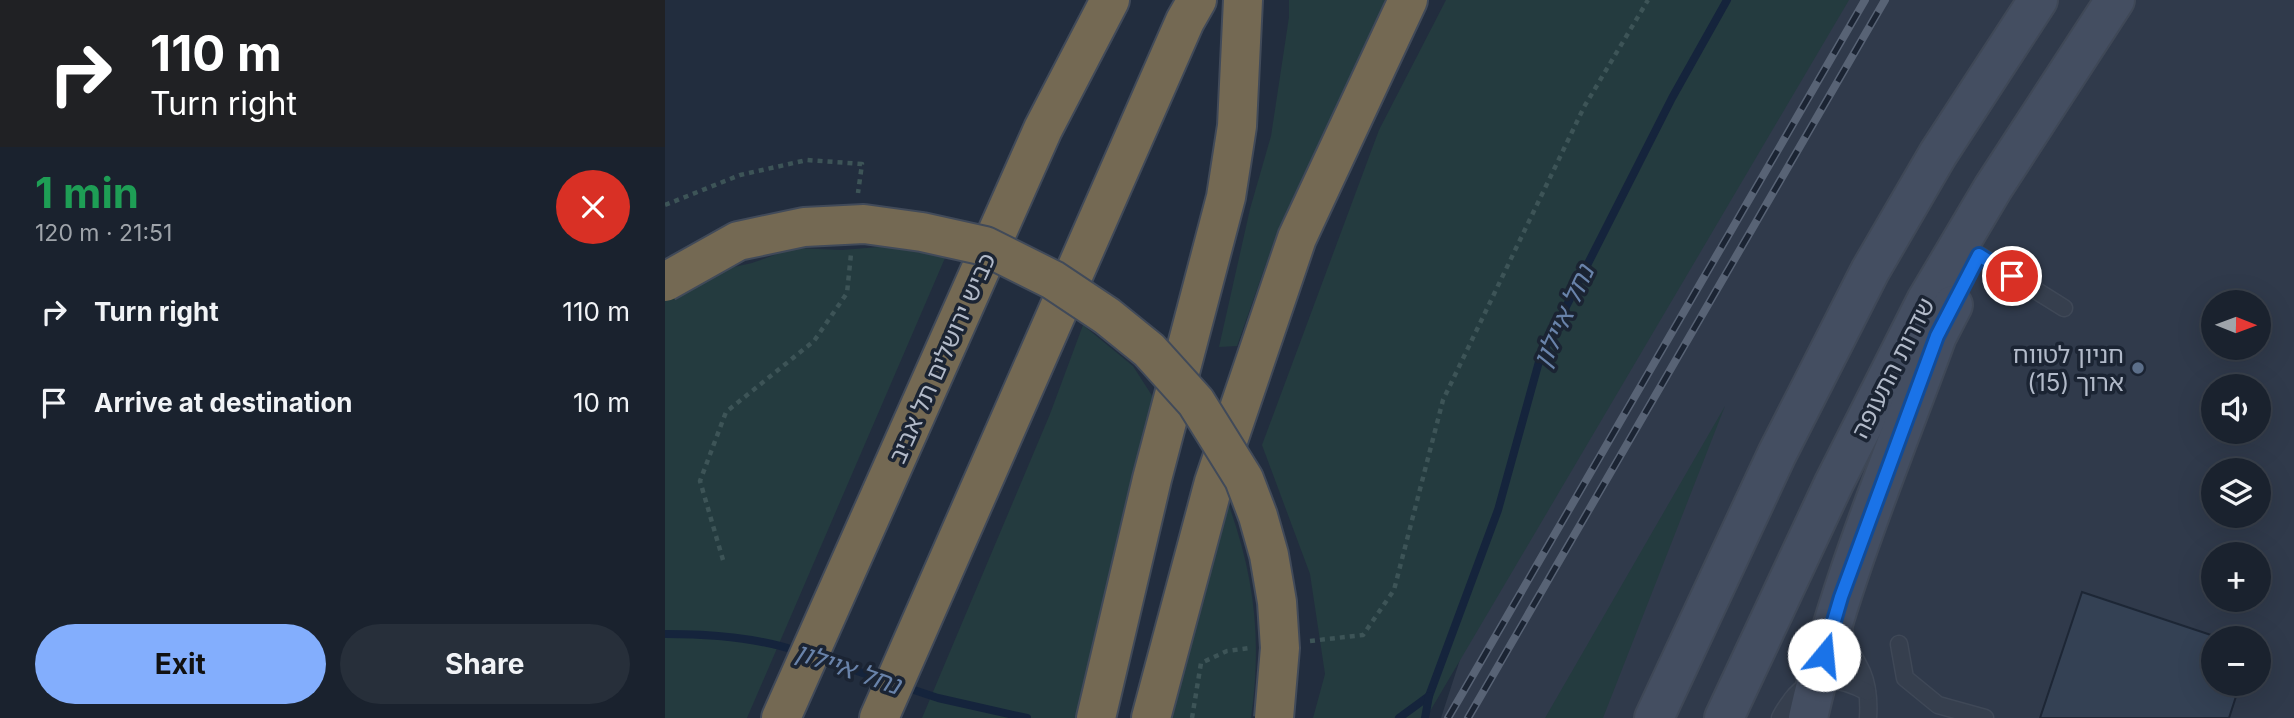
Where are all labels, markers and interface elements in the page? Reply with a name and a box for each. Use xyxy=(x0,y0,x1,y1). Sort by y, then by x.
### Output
text: 110 m xyxy=(150,24,282,83)
icon: right xyxy=(35,28,126,119)
text: Turn right xyxy=(150,84,297,123)
text: 1 min xyxy=(35,167,139,218)
button: close xyxy=(556,170,630,244)
text: 120 m · 21:51 xyxy=(35,219,172,247)
pin xyxy=(1982,246,2042,306)
street label: כביש ירושלים תל אביב xyxy=(883,248,1001,468)
icon: arrive xyxy=(1993,257,2031,295)
water label: נחל איילון xyxy=(1526,258,1601,372)
north arrow xyxy=(2201,290,2271,360)
map controls xyxy=(2201,290,2271,696)
icon: right xyxy=(35,293,73,331)
street label: שדרות התעופה xyxy=(1845,293,1941,443)
text: Turn right xyxy=(94,296,219,327)
text: 110 m xyxy=(562,296,630,327)
place label: חניון לטווח ארוך (15) xyxy=(2013,340,2124,397)
marker: חניון לטווח ארוך (15) xyxy=(2130,360,2146,376)
button: sound xyxy=(2201,374,2271,444)
icon: arrive xyxy=(35,384,73,422)
text: Arrive at destination xyxy=(94,387,353,418)
text: 10 m xyxy=(573,387,630,418)
button: layers xyxy=(2201,458,2271,528)
button: + xyxy=(2201,542,2271,612)
position arrow xyxy=(1787,618,1861,692)
button: Exit xyxy=(35,624,326,704)
button: Share xyxy=(340,624,630,704)
button: − xyxy=(2201,626,2271,696)
water label: נחל איילון xyxy=(791,636,907,701)

